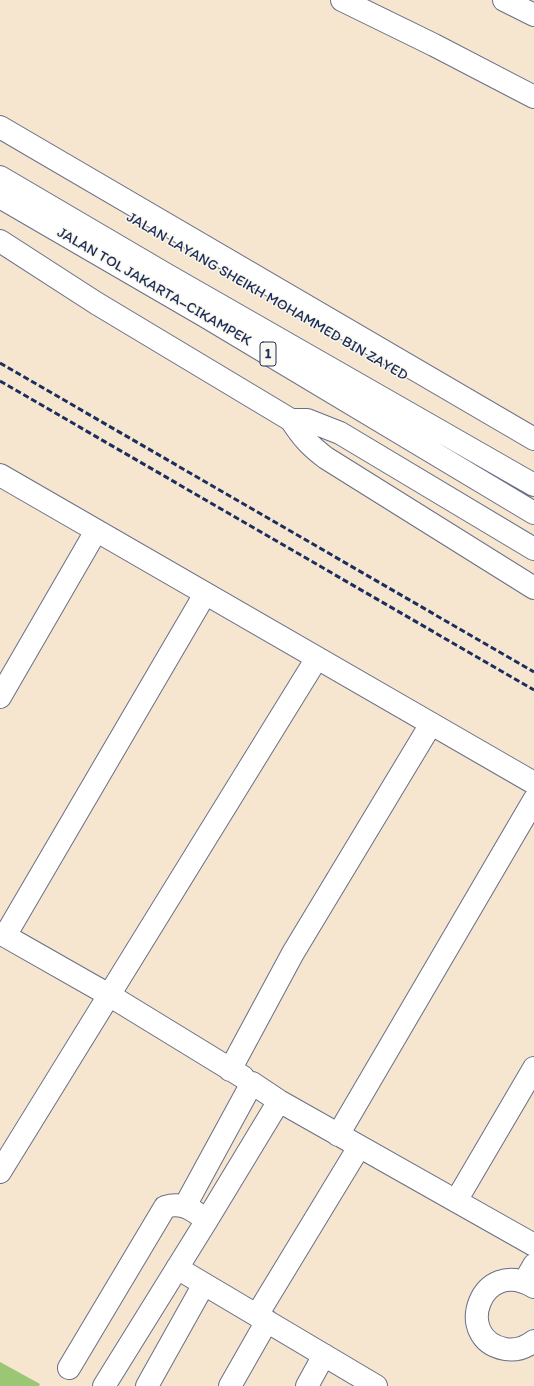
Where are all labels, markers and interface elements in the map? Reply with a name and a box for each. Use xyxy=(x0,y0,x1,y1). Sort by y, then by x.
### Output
street label: JALAN LAYANG SHEIKH MOHAMMED BIN ZAYED xyxy=(123,209,411,385)
street label: JALAN TOL JAKARTA–CIKAMPEK xyxy=(54,224,254,350)
road number: 1 xyxy=(260,342,276,366)

